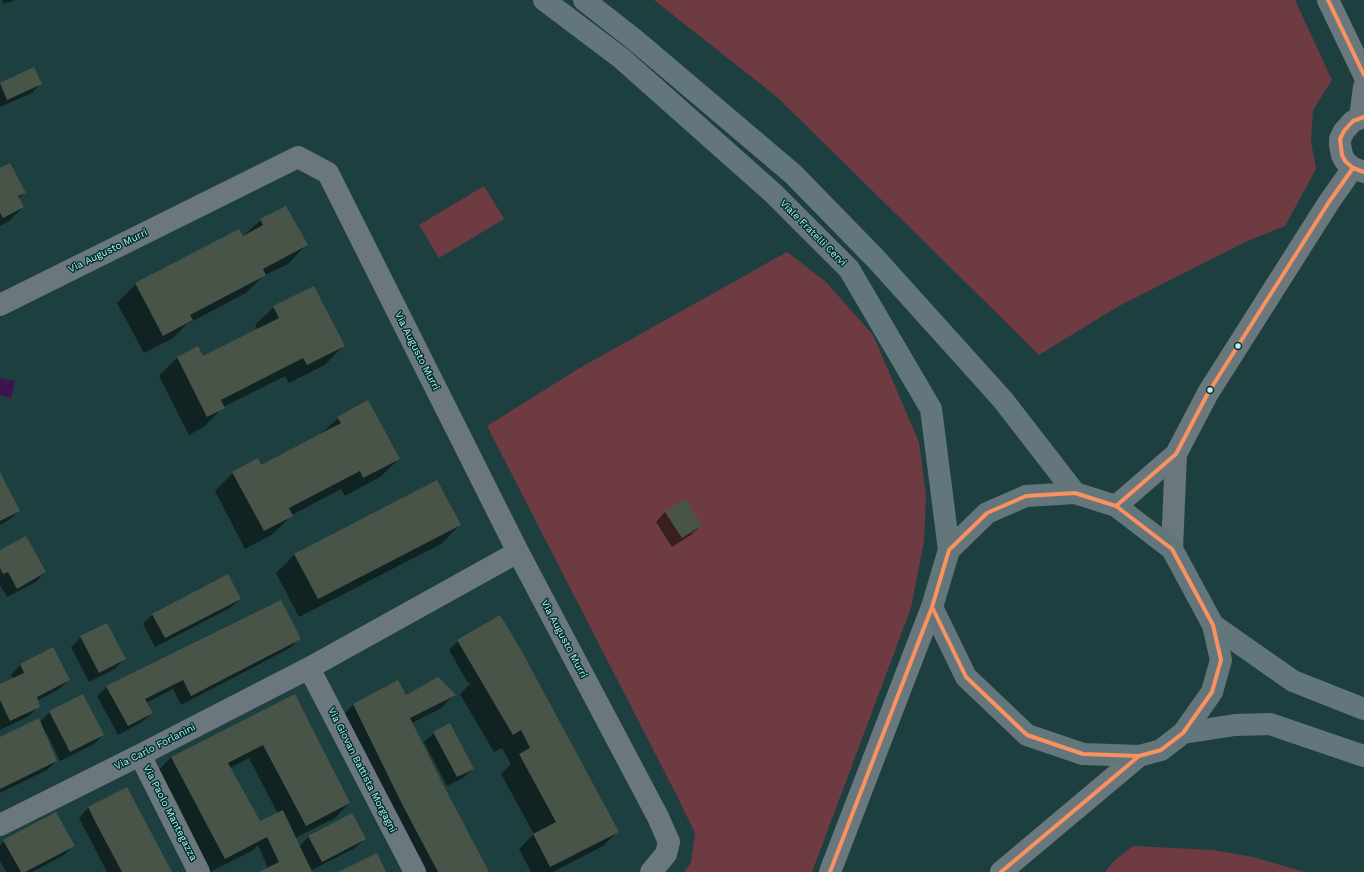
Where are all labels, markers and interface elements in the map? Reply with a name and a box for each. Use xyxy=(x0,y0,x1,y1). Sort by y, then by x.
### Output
street label: Viale Fratelli Cervi xyxy=(777,197,849,269)
street label: Via Augusto Murri xyxy=(66,227,150,275)
street label: Via Augusto Murri xyxy=(392,310,442,392)
unlabelled marker xyxy=(1233,341,1243,351)
unlabelled marker xyxy=(1205,385,1215,395)
street label: Via Augusto Murri xyxy=(538,598,590,680)
street label: Via Giovan Battista Morgagni xyxy=(325,705,399,835)
street label: Via Carlo Forlanini xyxy=(112,721,198,773)
street label: Via Paolo Mantegazza xyxy=(141,763,199,863)

